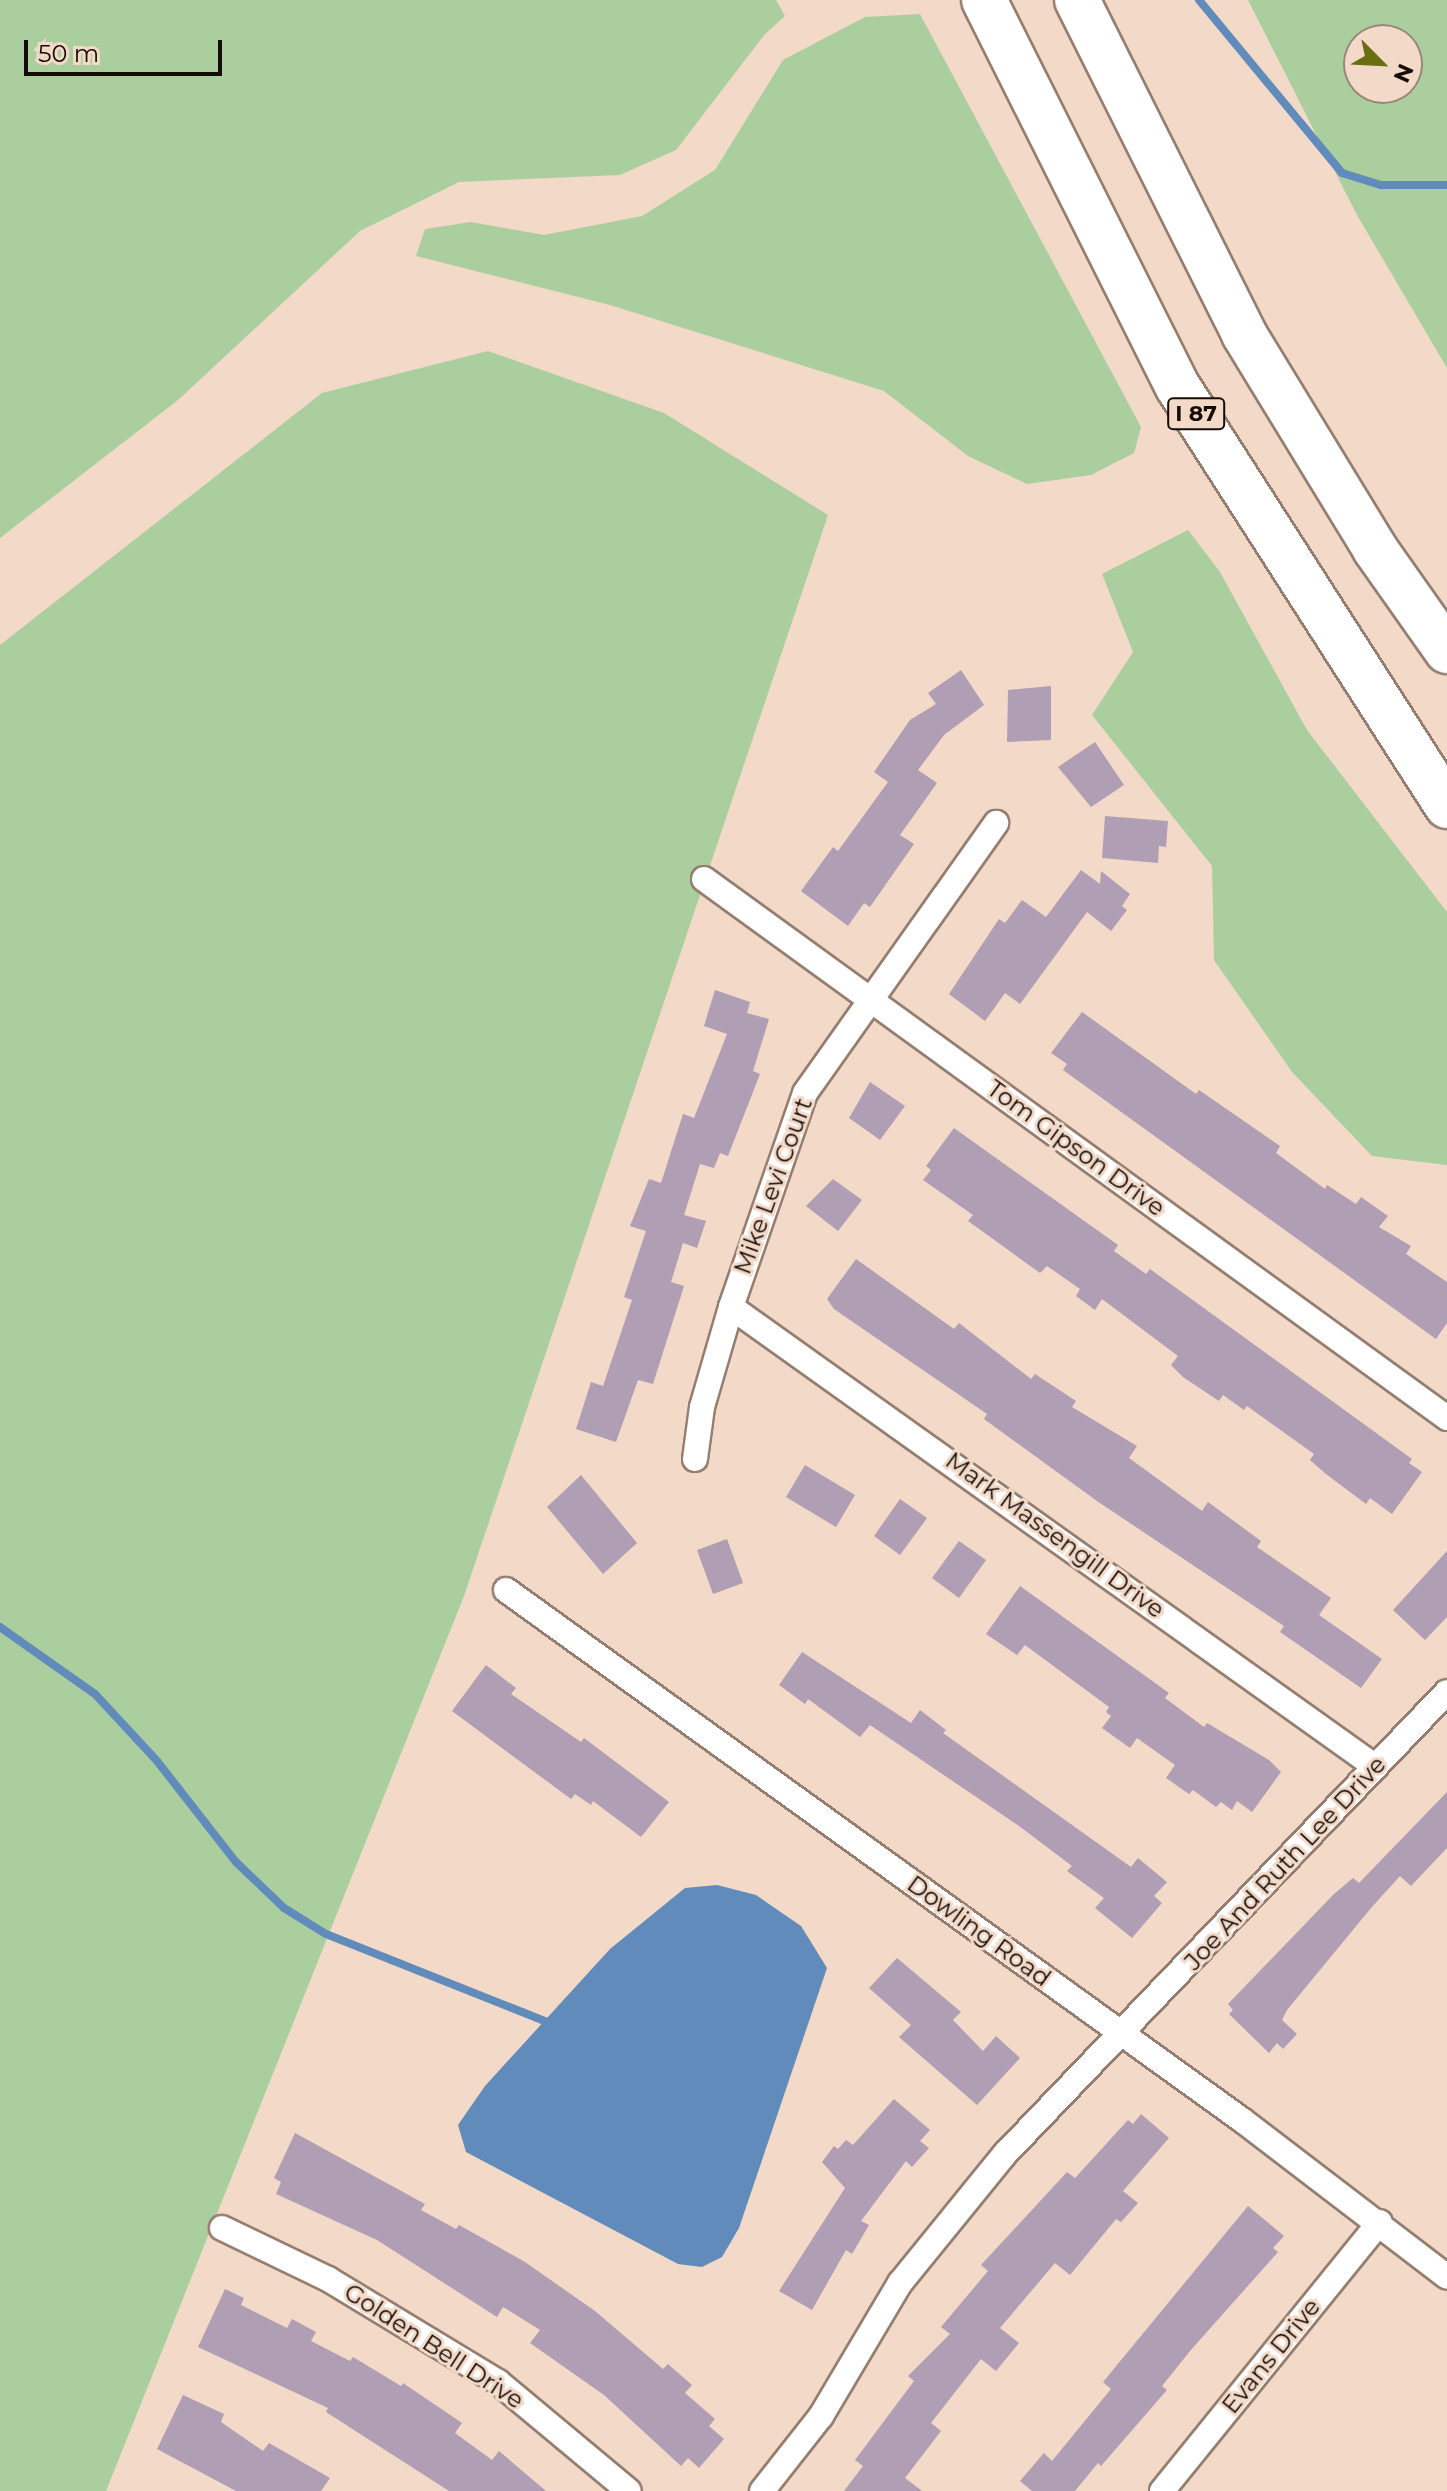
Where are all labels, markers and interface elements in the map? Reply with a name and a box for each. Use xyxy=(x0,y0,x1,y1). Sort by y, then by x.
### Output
scale bar xyxy=(28,24,226,74)
north arrow xyxy=(1343,24,1423,104)
text: 50 m xyxy=(38,39,99,68)
text: N xyxy=(1388,60,1420,87)
road number: I 87 xyxy=(1166,396,1226,432)
street label: Tom Gipson Drive xyxy=(982,1074,1170,1222)
street label: Mike Levi Court xyxy=(728,1094,818,1278)
street label: Mark Massengill Drive xyxy=(940,1446,1170,1624)
street label: Joe And Ruth Lee Drive xyxy=(1178,1750,1392,1976)
street label: Dowling Road xyxy=(902,1869,1056,1993)
street label: Golden Bell Drive xyxy=(339,2277,529,2415)
street label: Evans Drive xyxy=(1216,2293,1326,2419)

